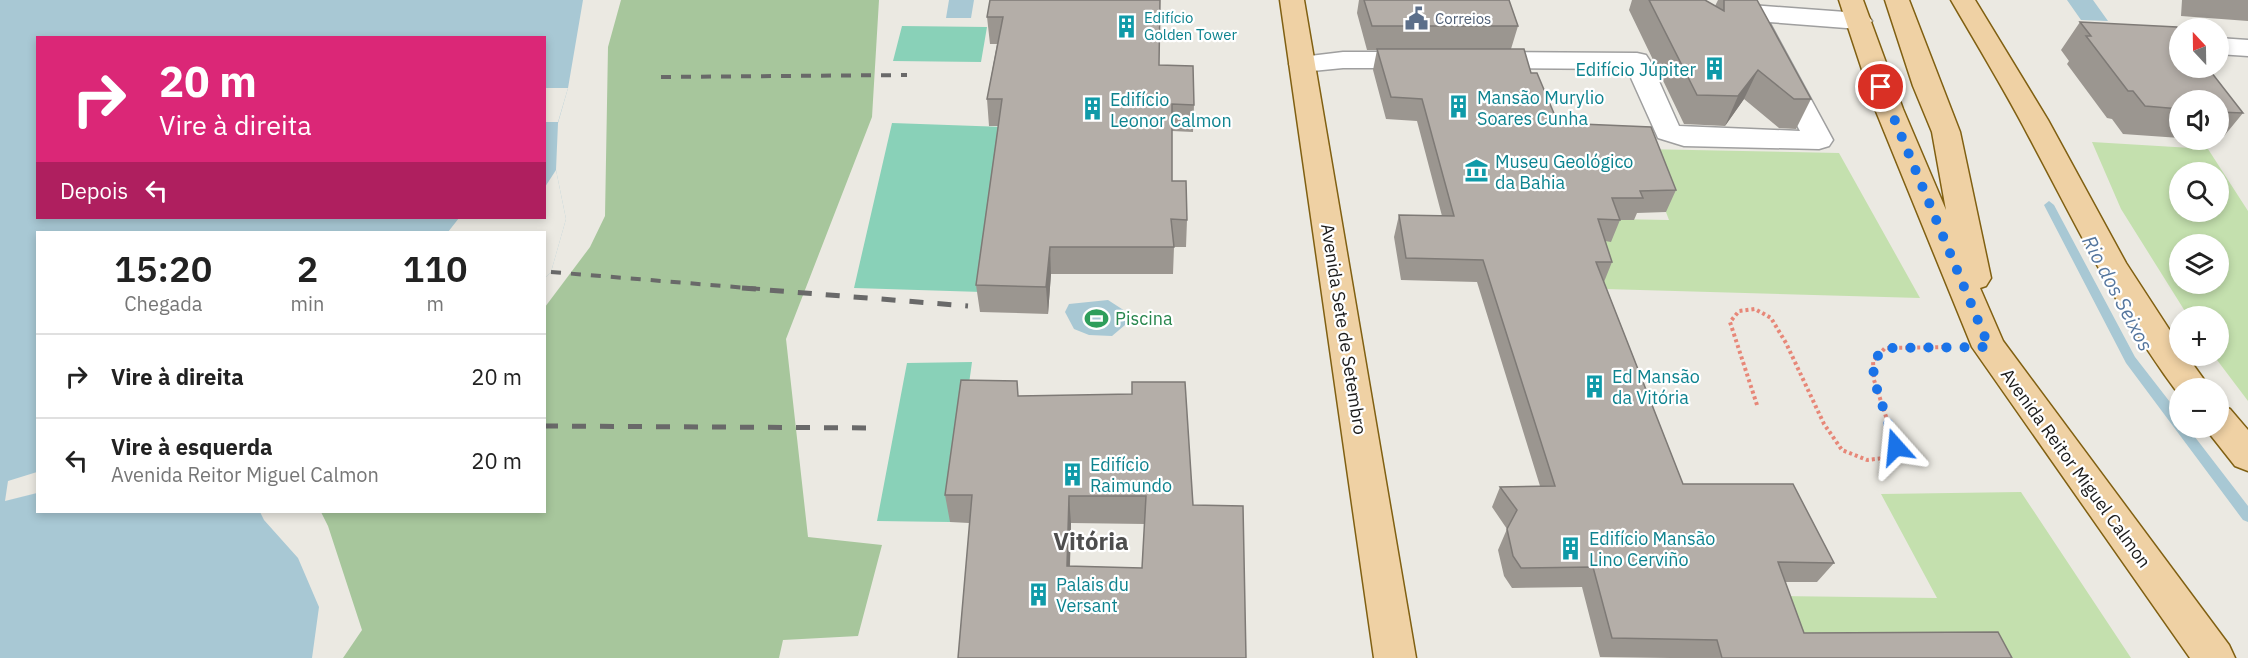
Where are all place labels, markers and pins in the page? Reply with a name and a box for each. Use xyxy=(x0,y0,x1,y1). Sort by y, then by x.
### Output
public building icon: Correios xyxy=(1404,5,1430,31)
place label: Edifício Golden Tower xyxy=(1144,8,1238,44)
place label: Correios xyxy=(1435,9,1491,28)
building icon: Edifício Golden Tower xyxy=(1113,13,1139,39)
building icon: Edifício Júpiter xyxy=(1701,56,1727,82)
place label: Edifício Júpiter xyxy=(1575,58,1696,81)
pin xyxy=(1855,61,1906,112)
place label: Mansão Murylio Soares Cunha xyxy=(1477,86,1604,130)
place label: Edifício Leonor Calmon xyxy=(1110,88,1232,132)
building icon: Mansão Murylio Soares Cunha xyxy=(1446,94,1472,120)
building icon: Edifício Leonor Calmon xyxy=(1079,96,1105,122)
place label: Museu Geológico da Bahia xyxy=(1495,150,1633,194)
museum icon: Museu Geológico da Bahia xyxy=(1464,158,1490,184)
sports icon: Piscina xyxy=(1084,305,1110,331)
place label: Piscina xyxy=(1115,307,1173,330)
place label: Ed Mansão da Vitória xyxy=(1612,365,1700,409)
building icon: Ed Mansão da Vitória xyxy=(1581,373,1607,399)
place label: Edifício Raimundo xyxy=(1090,453,1172,497)
building icon: Edifício Raimundo xyxy=(1059,461,1085,487)
place label: Edifício Mansão Lino Cerviño xyxy=(1589,527,1715,571)
building icon: Edifício Mansão Lino Cerviño xyxy=(1558,535,1584,561)
place label: Palais du Versant xyxy=(1056,573,1129,617)
building icon: Palais du Versant xyxy=(1025,581,1051,607)

